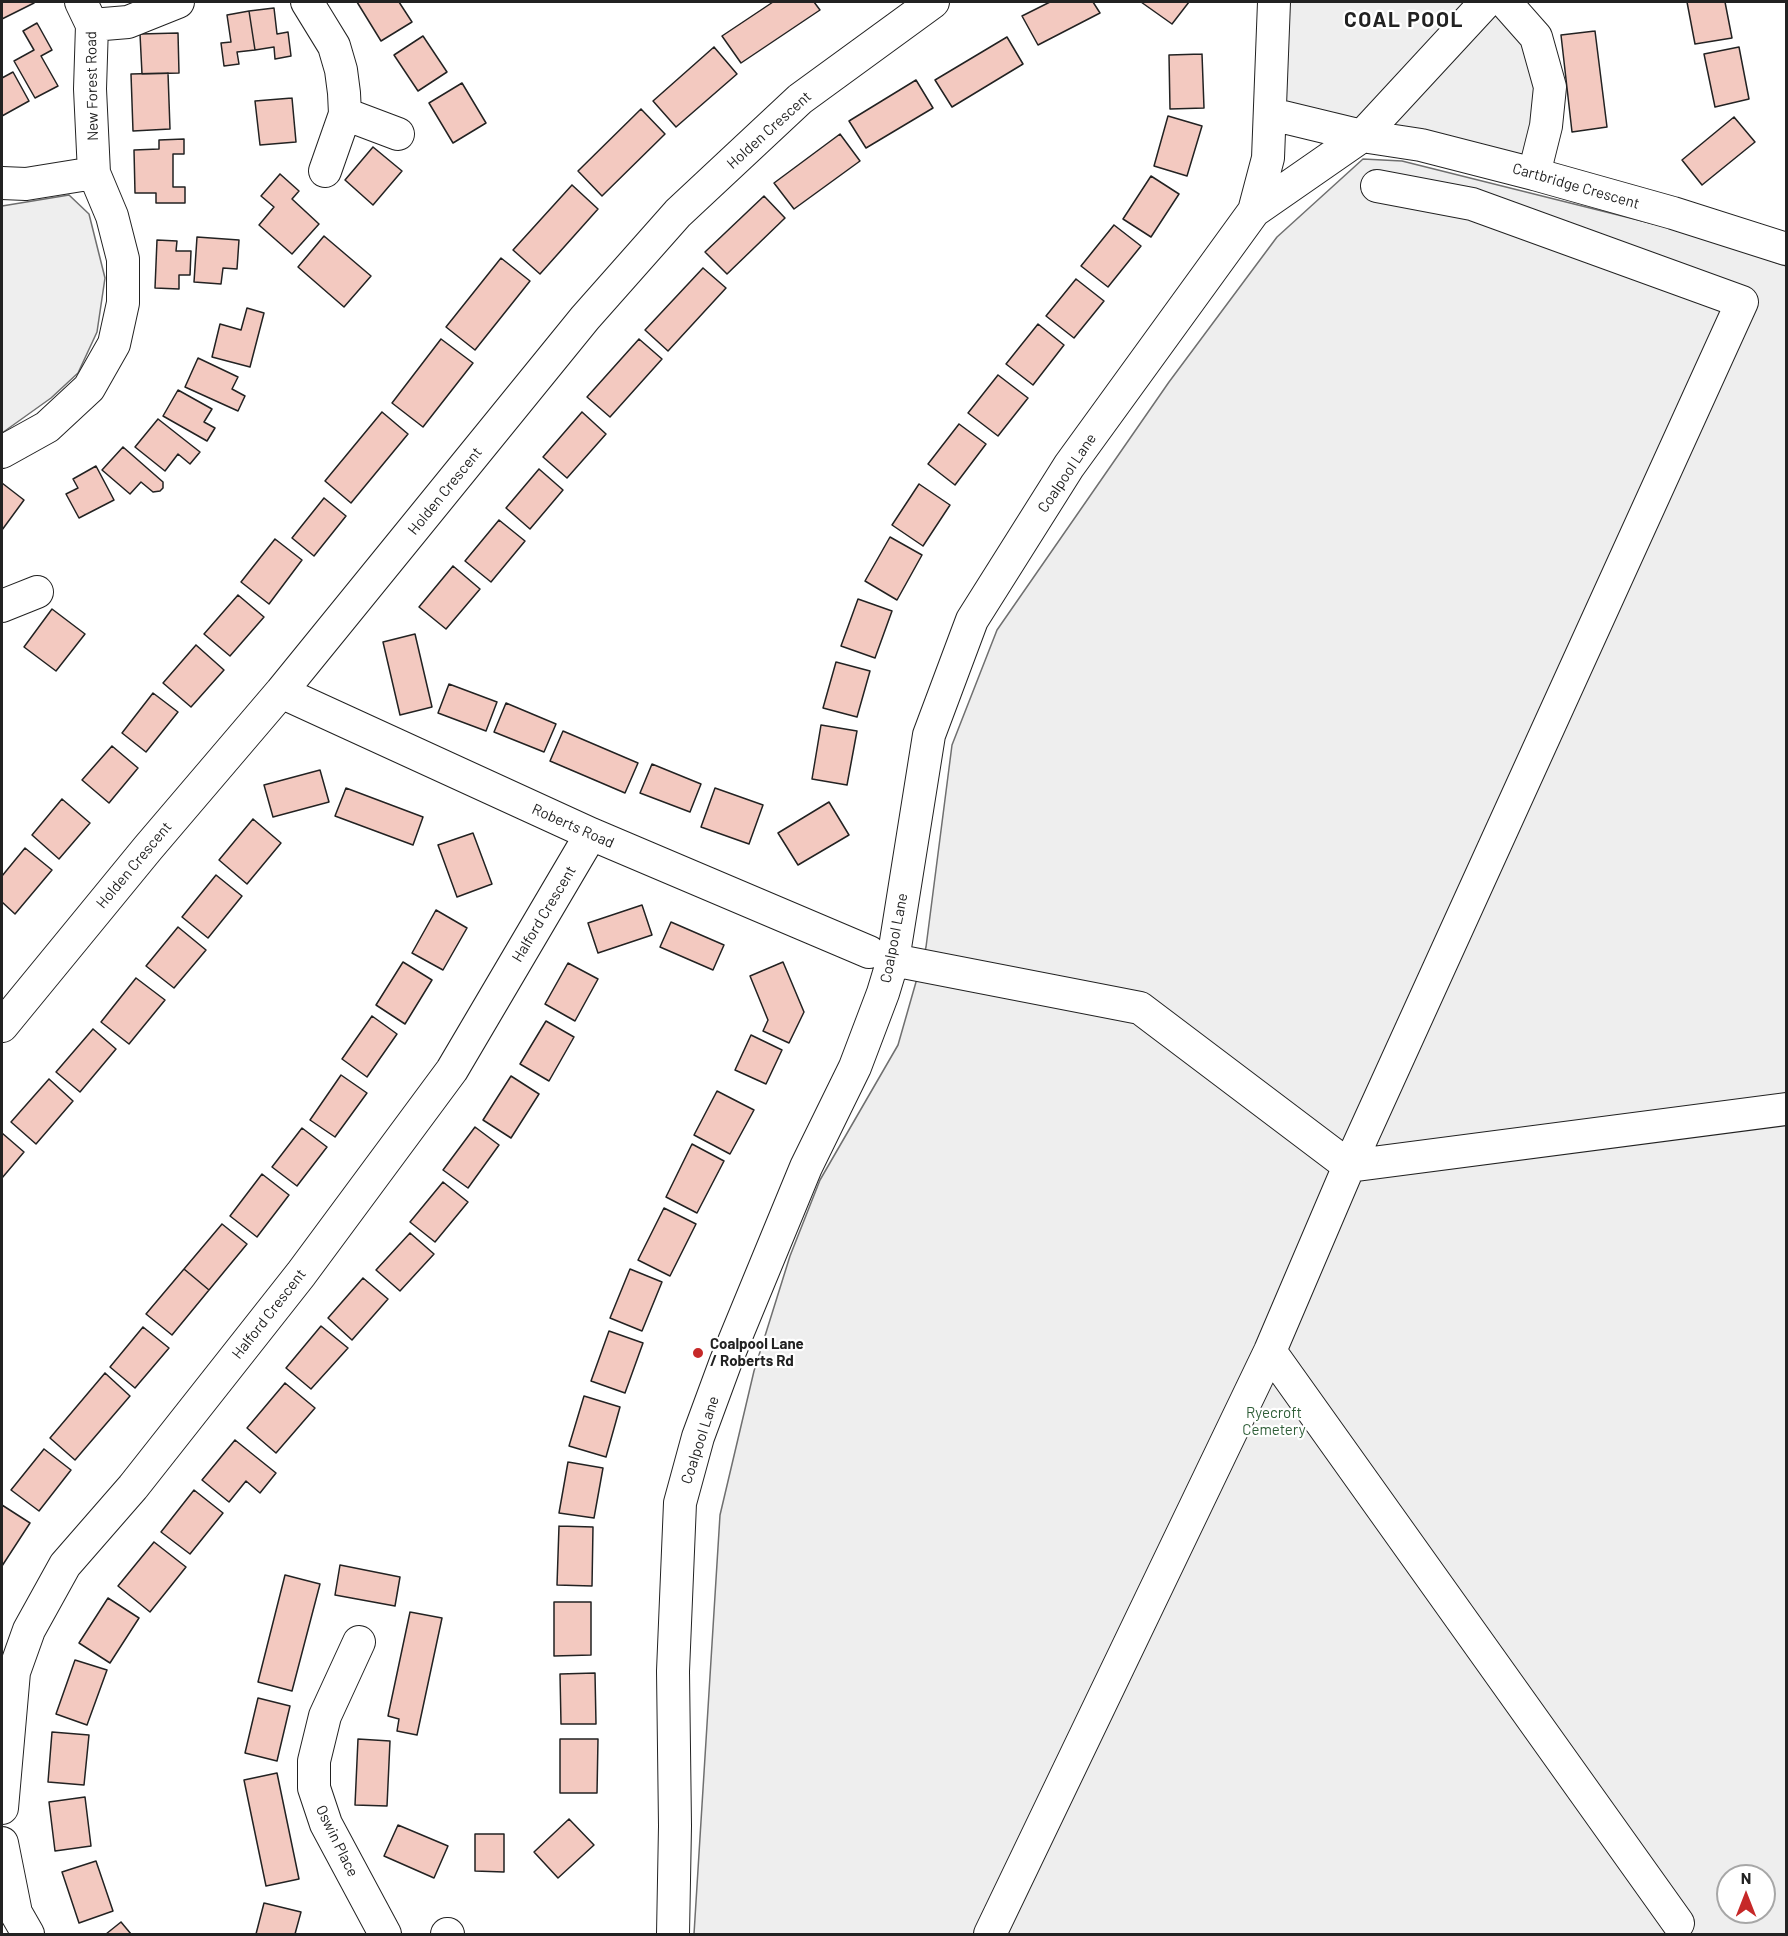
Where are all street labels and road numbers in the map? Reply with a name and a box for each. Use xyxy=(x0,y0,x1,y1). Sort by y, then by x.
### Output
street label: New Forest Road xyxy=(82,31,102,141)
street label: Holden Crescent xyxy=(723,87,815,173)
street label: Cartbridge Crescent xyxy=(1510,159,1642,213)
street label: Coalpool Lane xyxy=(1034,430,1100,516)
street label: Holden Crescent xyxy=(404,444,486,538)
street label: Roberts Road xyxy=(529,800,617,852)
street label: Holden Crescent xyxy=(93,818,175,912)
street label: Halford Crescent xyxy=(508,863,580,965)
street label: Coalpool Lane xyxy=(876,891,912,985)
street label: Halford Crescent xyxy=(228,1265,310,1363)
street label: Coalpool Lane xyxy=(677,1394,723,1486)
street label: Oswin Place xyxy=(312,1802,362,1880)

